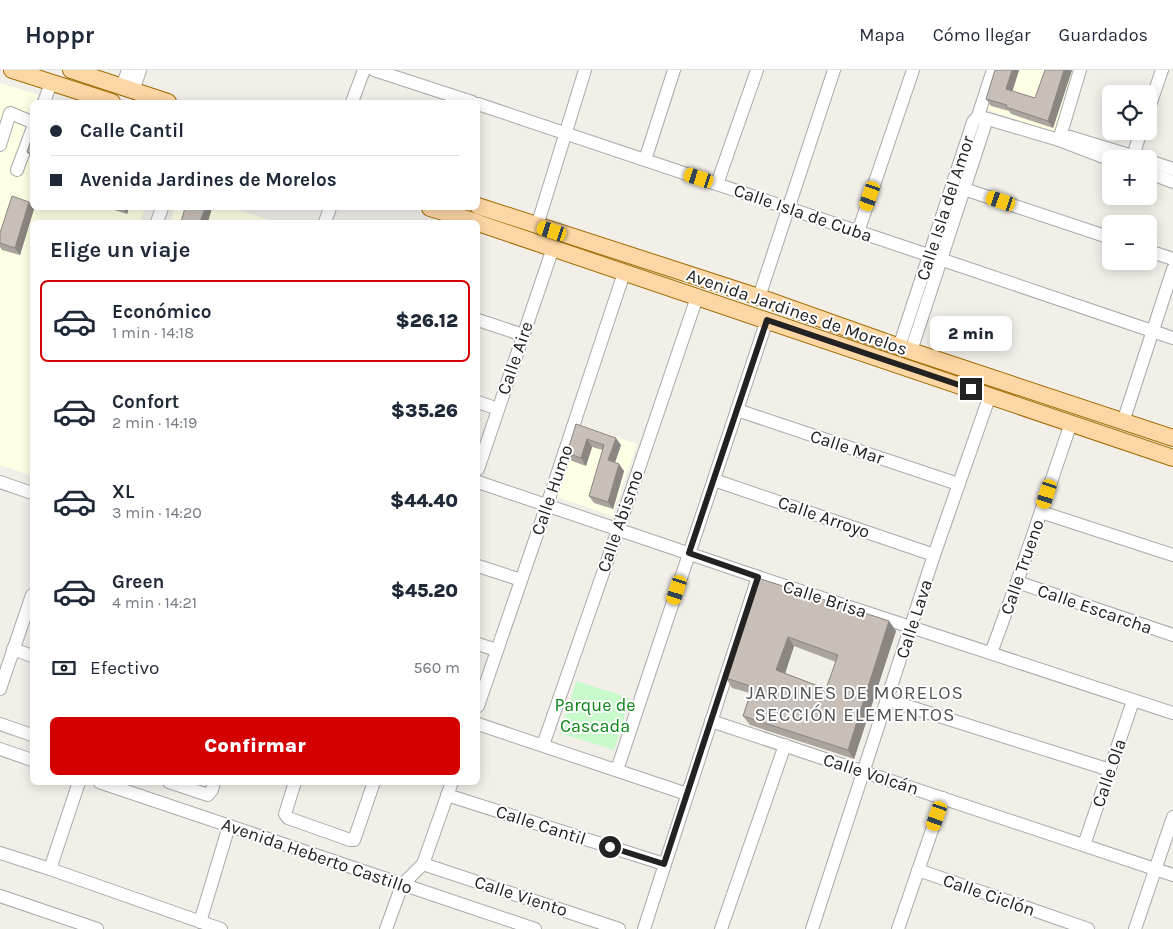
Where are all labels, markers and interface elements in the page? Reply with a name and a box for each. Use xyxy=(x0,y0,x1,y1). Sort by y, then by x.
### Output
text: Hoppr xyxy=(25,21,94,49)
text: Mapa xyxy=(859,24,905,46)
text: Cómo llegar xyxy=(933,24,1031,46)
text: Guardados xyxy=(1059,24,1148,46)
map controls xyxy=(1102,85,1157,270)
button: locate xyxy=(1102,85,1157,140)
text: Calle Cantil xyxy=(80,120,184,142)
street label: Calle Isla del Amor xyxy=(911,132,979,283)
button: + xyxy=(1102,150,1157,205)
car xyxy=(682,166,715,190)
text: Avenida Jardines de Morelos xyxy=(80,169,337,191)
street label: Calle Isla de Cuba xyxy=(731,179,875,247)
car xyxy=(858,179,881,213)
car xyxy=(984,189,1017,213)
button: − xyxy=(1102,215,1157,270)
car xyxy=(535,219,568,243)
text: Elige un viaje xyxy=(50,237,190,263)
street label: Avenida Jardines de Morelos xyxy=(684,264,910,360)
icon: car xyxy=(52,299,97,344)
text: Económico xyxy=(112,301,212,323)
text: $26.12 xyxy=(395,310,458,332)
callout: 2 min xyxy=(930,316,1012,352)
street label: Calle Aire xyxy=(492,318,538,398)
text: 1 min · 14:18 xyxy=(112,323,194,342)
text: 2 min xyxy=(948,324,994,343)
route end xyxy=(960,378,982,400)
icon: car xyxy=(52,389,97,434)
text: Confort xyxy=(112,391,179,413)
text: $35.26 xyxy=(391,400,458,422)
text: 2 min · 14:19 xyxy=(112,413,197,432)
street label: Calle Mar xyxy=(807,425,887,469)
street label: Calle Humo xyxy=(526,442,578,538)
street label: Calle Abismo xyxy=(592,467,648,575)
car xyxy=(1035,477,1058,511)
icon: car xyxy=(52,479,97,524)
text: XL xyxy=(112,481,134,503)
text: $44.40 xyxy=(390,490,458,512)
street label: Calle Arroyo xyxy=(775,491,873,543)
text: 3 min · 14:20 xyxy=(112,503,202,522)
street label: Calle Trueno xyxy=(995,516,1049,618)
icon: car xyxy=(52,569,97,614)
text: Green xyxy=(112,571,164,593)
car xyxy=(665,573,688,607)
street label: Calle Brisa xyxy=(780,575,870,623)
street label: Calle Lava xyxy=(891,577,937,661)
street label: Calle Escarcha xyxy=(1035,579,1155,639)
text: $45.20 xyxy=(391,580,458,602)
text: 4 min · 14:21 xyxy=(112,593,197,612)
icon: cash xyxy=(50,654,78,682)
text: Efectivo xyxy=(90,657,159,679)
text: 560 m xyxy=(414,658,460,677)
district label: JARDINES DE MORELOS SECCIÓN ELEMENTOS xyxy=(746,682,964,726)
park label: Parque de Cascada xyxy=(554,694,636,737)
button: Confirmar xyxy=(50,717,460,775)
street label: Calle Ola xyxy=(1087,736,1131,810)
street label: Calle Volcán xyxy=(821,748,921,800)
car xyxy=(925,799,948,833)
street label: Calle Cantil xyxy=(493,800,589,850)
street label: Avenida Heberto Castillo xyxy=(219,813,415,899)
route start xyxy=(599,836,621,858)
street label: Calle Ciclón xyxy=(940,869,1038,921)
street label: Calle Viento xyxy=(472,871,570,921)

